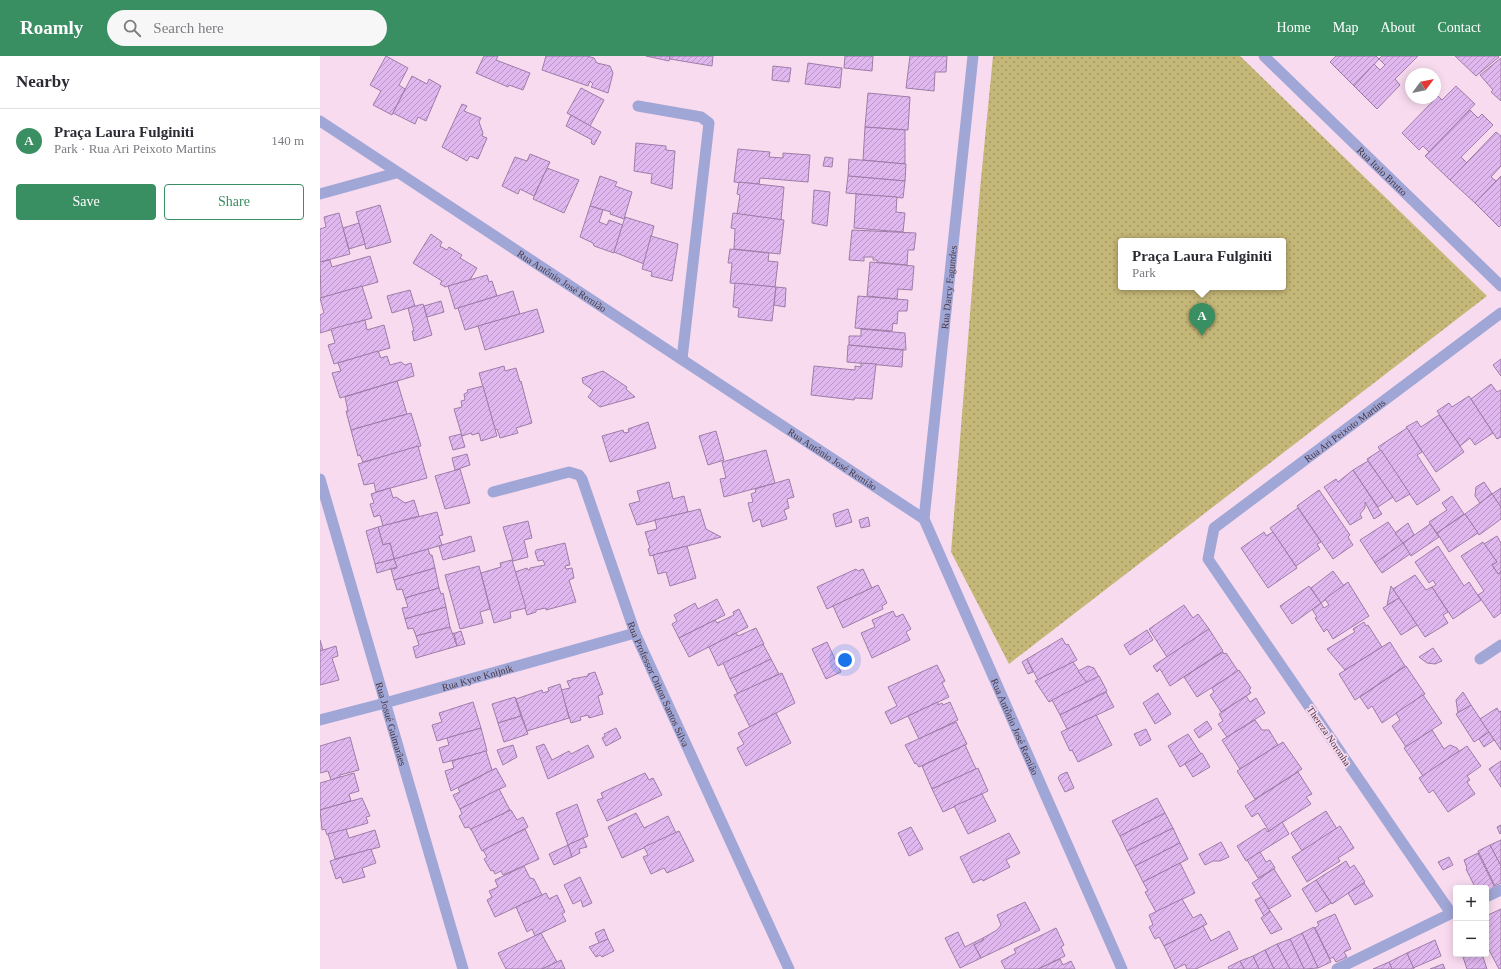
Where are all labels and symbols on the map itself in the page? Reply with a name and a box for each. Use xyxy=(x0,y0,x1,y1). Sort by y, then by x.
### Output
north arrow xyxy=(1405,68,1441,104)
street label: Rua Italo Brutto xyxy=(1355,144,1410,198)
street label: Rua Darcy Fagundes xyxy=(939,245,958,330)
street label: Rua Antônio José Remião xyxy=(516,247,609,314)
pin: A xyxy=(1189,303,1215,336)
street label: Rua Ari Peixoto Martins xyxy=(1302,396,1387,464)
street label: Rua Antônio José Remião xyxy=(786,426,879,492)
street label: Rua Professor Othon Santos Silva xyxy=(626,620,692,749)
your location xyxy=(835,650,855,670)
street label: Rua Kyve Knijnik xyxy=(440,662,514,692)
street label: Rua Antônio José Remião xyxy=(989,677,1041,776)
street label: Rua Josué Guimarães xyxy=(374,681,409,767)
street label: Thereza Noronha xyxy=(1305,704,1353,768)

